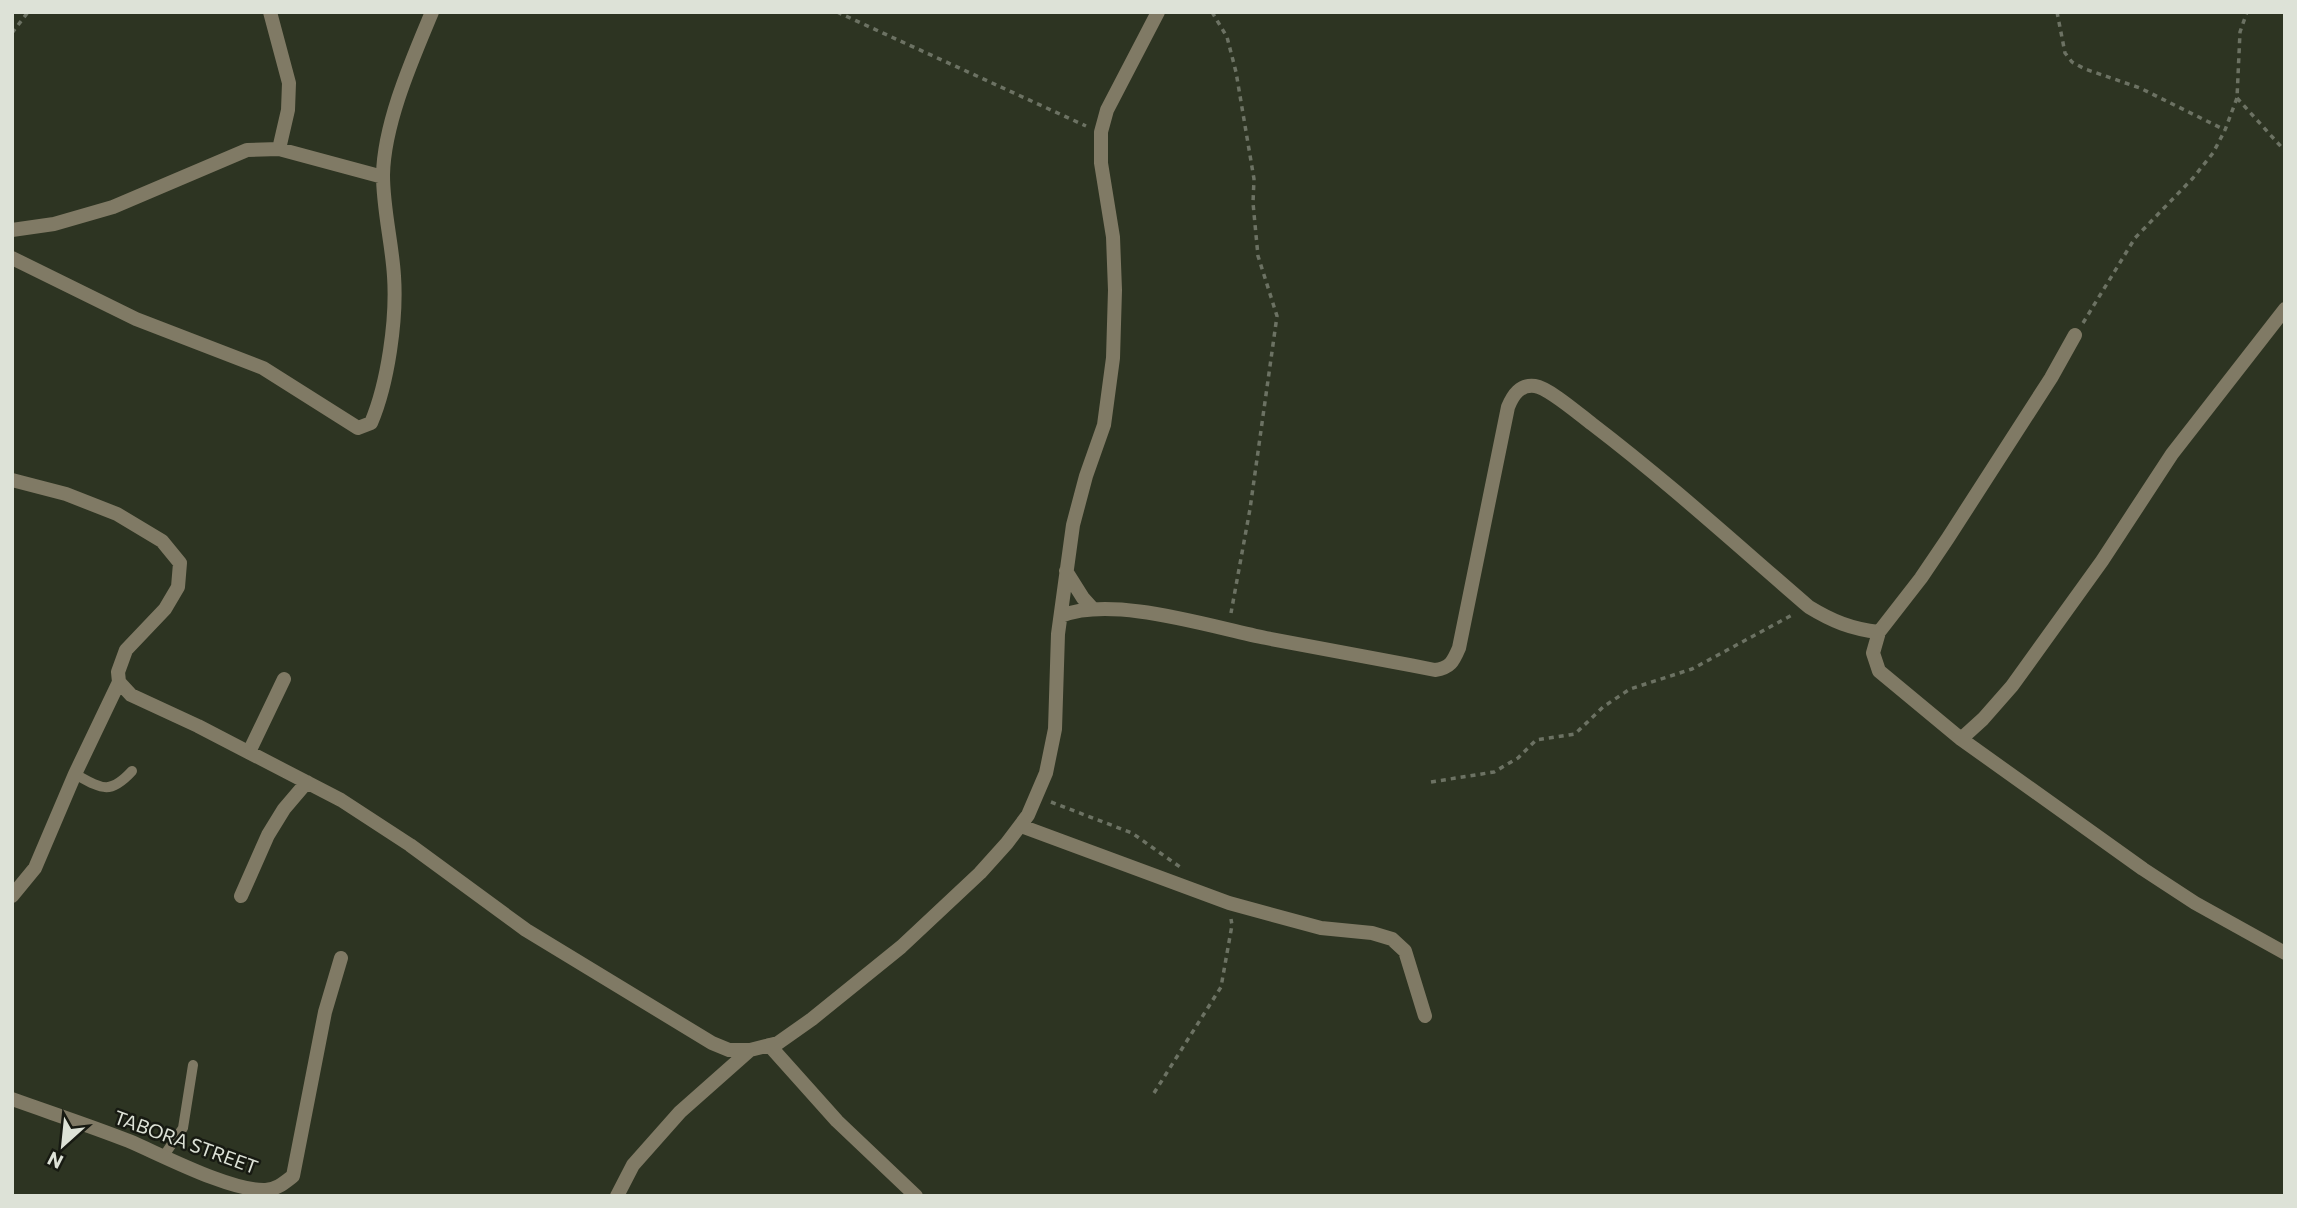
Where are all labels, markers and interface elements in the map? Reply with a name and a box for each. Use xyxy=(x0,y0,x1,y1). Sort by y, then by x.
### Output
street label: TABORA STREET xyxy=(111,1105,261,1178)
north arrow xyxy=(28,1110,98,1180)
text: N xyxy=(43,1147,67,1174)

